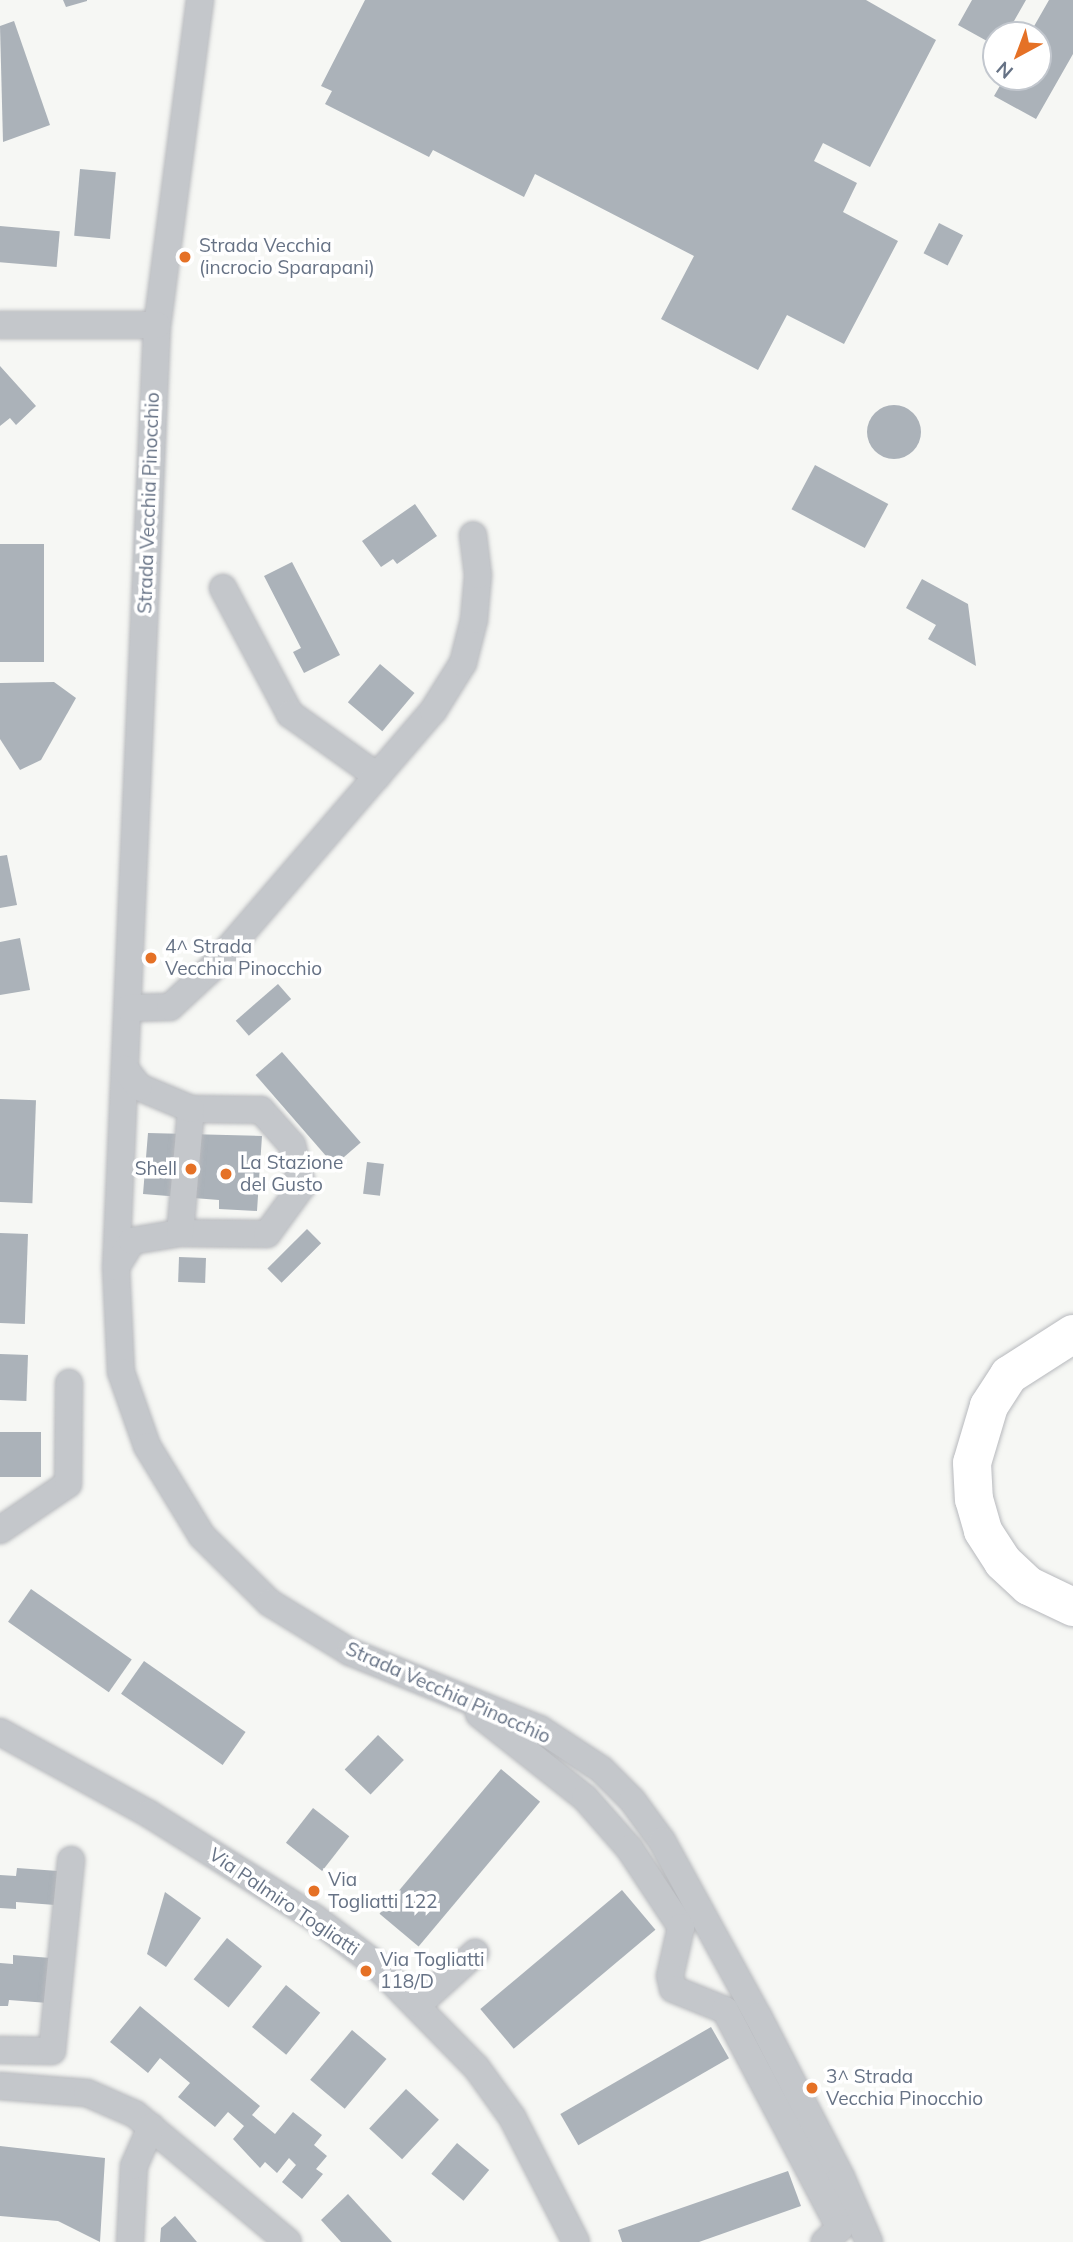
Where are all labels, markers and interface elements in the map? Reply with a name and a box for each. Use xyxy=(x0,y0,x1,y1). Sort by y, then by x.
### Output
north arrow xyxy=(982,21,1052,91)
text: N xyxy=(991,57,1018,84)
place label: Strada Vecchia (incrocio Sparapani) xyxy=(199,235,375,279)
marker: Strada Vecchia (incrocio Sparapani) xyxy=(177,249,193,265)
street label: Strada Vecchia Pinocchio xyxy=(134,392,164,614)
place label: 4^ Strada Vecchia Pinocchio xyxy=(165,936,322,980)
marker: 4^ Strada Vecchia Pinocchio xyxy=(143,950,159,966)
place label: La Stazione del Gusto xyxy=(240,1152,343,1196)
place label: Shell xyxy=(135,1158,177,1180)
marker: Shell xyxy=(183,1161,199,1177)
marker: La Stazione del Gusto xyxy=(218,1166,234,1182)
street label: Strada Vecchia Pinocchio xyxy=(342,1638,554,1748)
street label: Via Palmiro Togliatti xyxy=(205,1843,363,1961)
place label: Via Togliatti 122 xyxy=(328,1869,438,1913)
marker: Via Togliatti 122 xyxy=(306,1883,322,1899)
place label: Via Togliatti 118/D xyxy=(380,1949,484,1993)
marker: Via Togliatti 118/D xyxy=(358,1963,374,1979)
place label: 3^ Strada Vecchia Pinocchio xyxy=(826,2066,983,2110)
marker: 3^ Strada Vecchia Pinocchio xyxy=(804,2080,820,2096)

